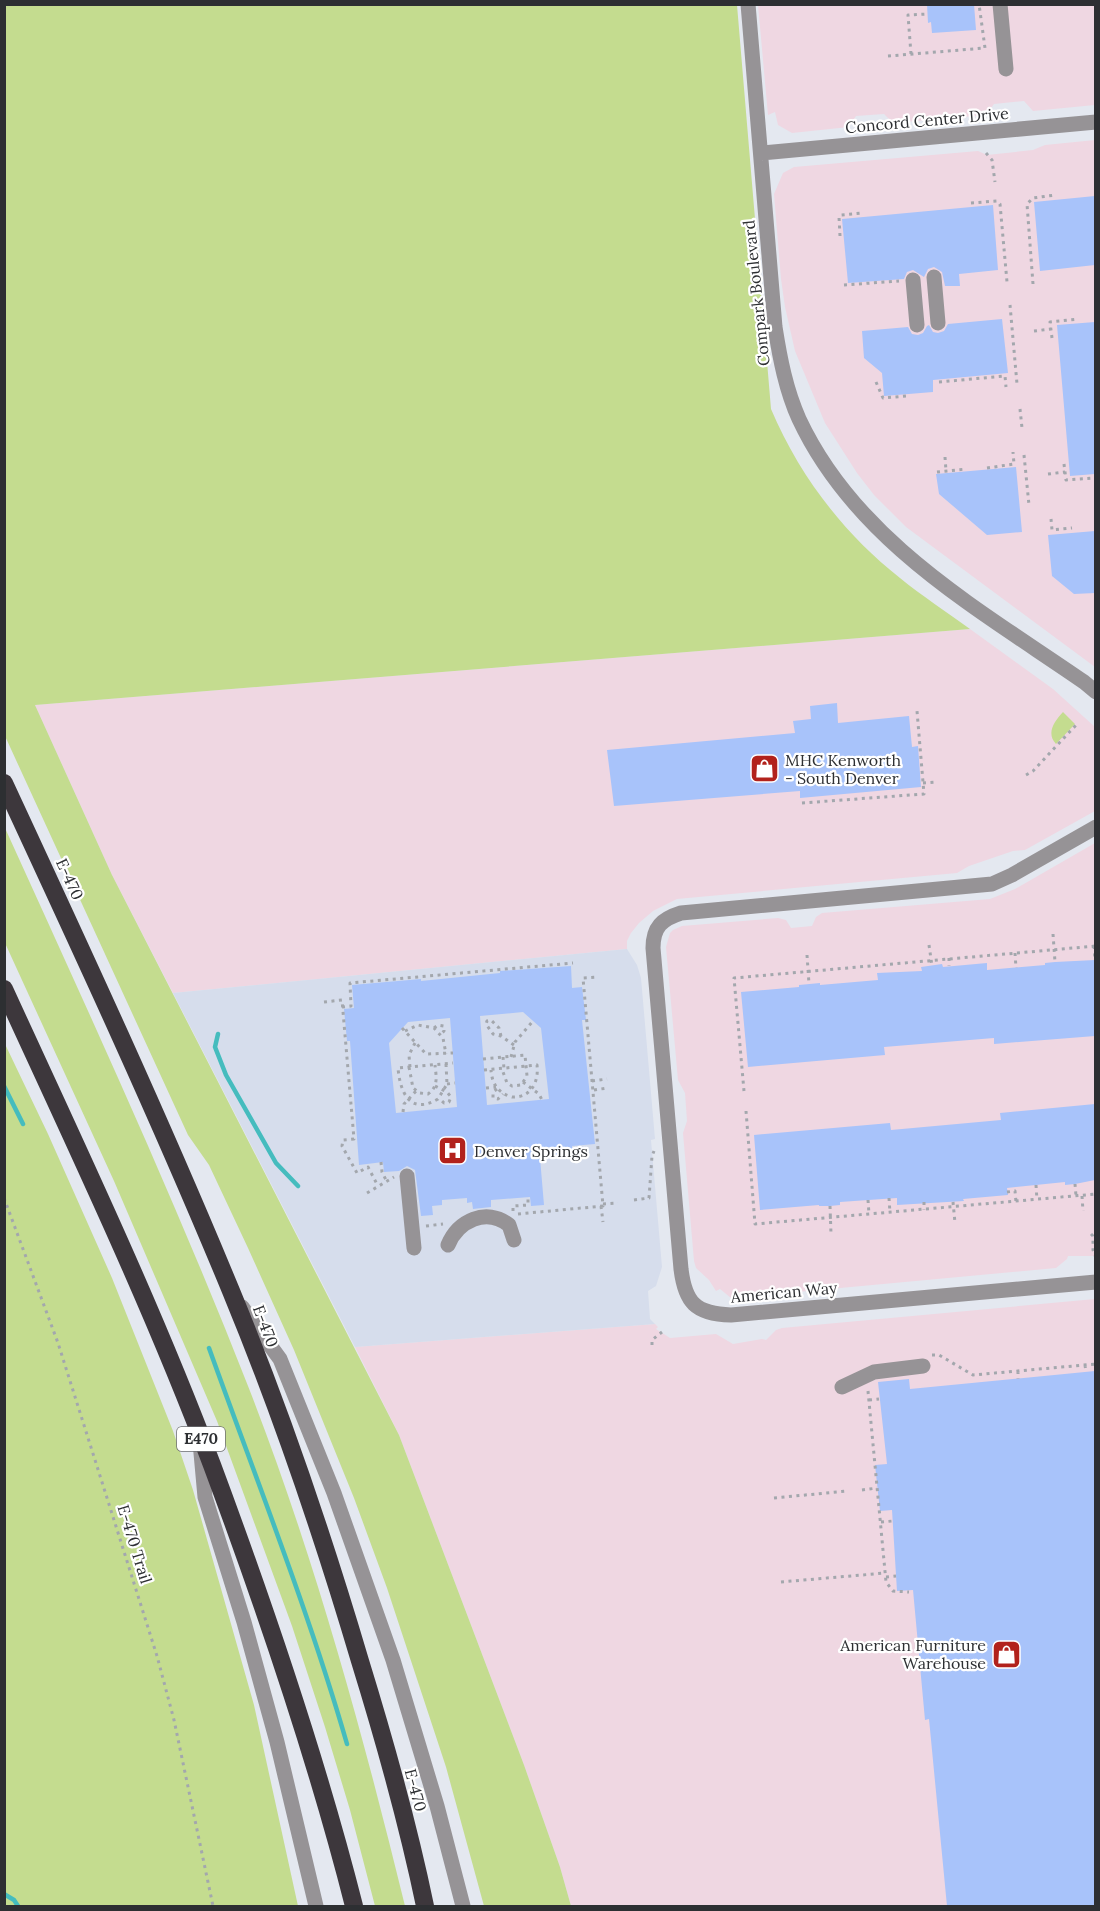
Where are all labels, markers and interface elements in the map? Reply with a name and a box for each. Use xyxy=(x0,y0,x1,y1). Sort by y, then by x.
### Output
street label: Concord Center Drive xyxy=(844,103,1010,137)
street label: Compark Boulevard xyxy=(738,219,774,367)
place label: MHC Kenworth - South Denver xyxy=(785,750,901,788)
shop icon: MHC Kenworth - South Denver xyxy=(748,753,780,785)
street label: E-470 xyxy=(52,855,88,903)
hospital icon: Denver Springs xyxy=(437,1135,469,1167)
place label: Denver Springs xyxy=(474,1141,588,1161)
street label: American Way xyxy=(729,1277,839,1307)
street label: E-470 xyxy=(249,1302,283,1350)
road number: E470 xyxy=(177,1427,225,1451)
street label: E-470 Trail xyxy=(114,1502,156,1586)
place label: American Furniture Warehouse xyxy=(839,1635,986,1673)
shop icon: American Furniture Warehouse xyxy=(991,1638,1023,1670)
street label: E-470 xyxy=(401,1766,431,1814)

